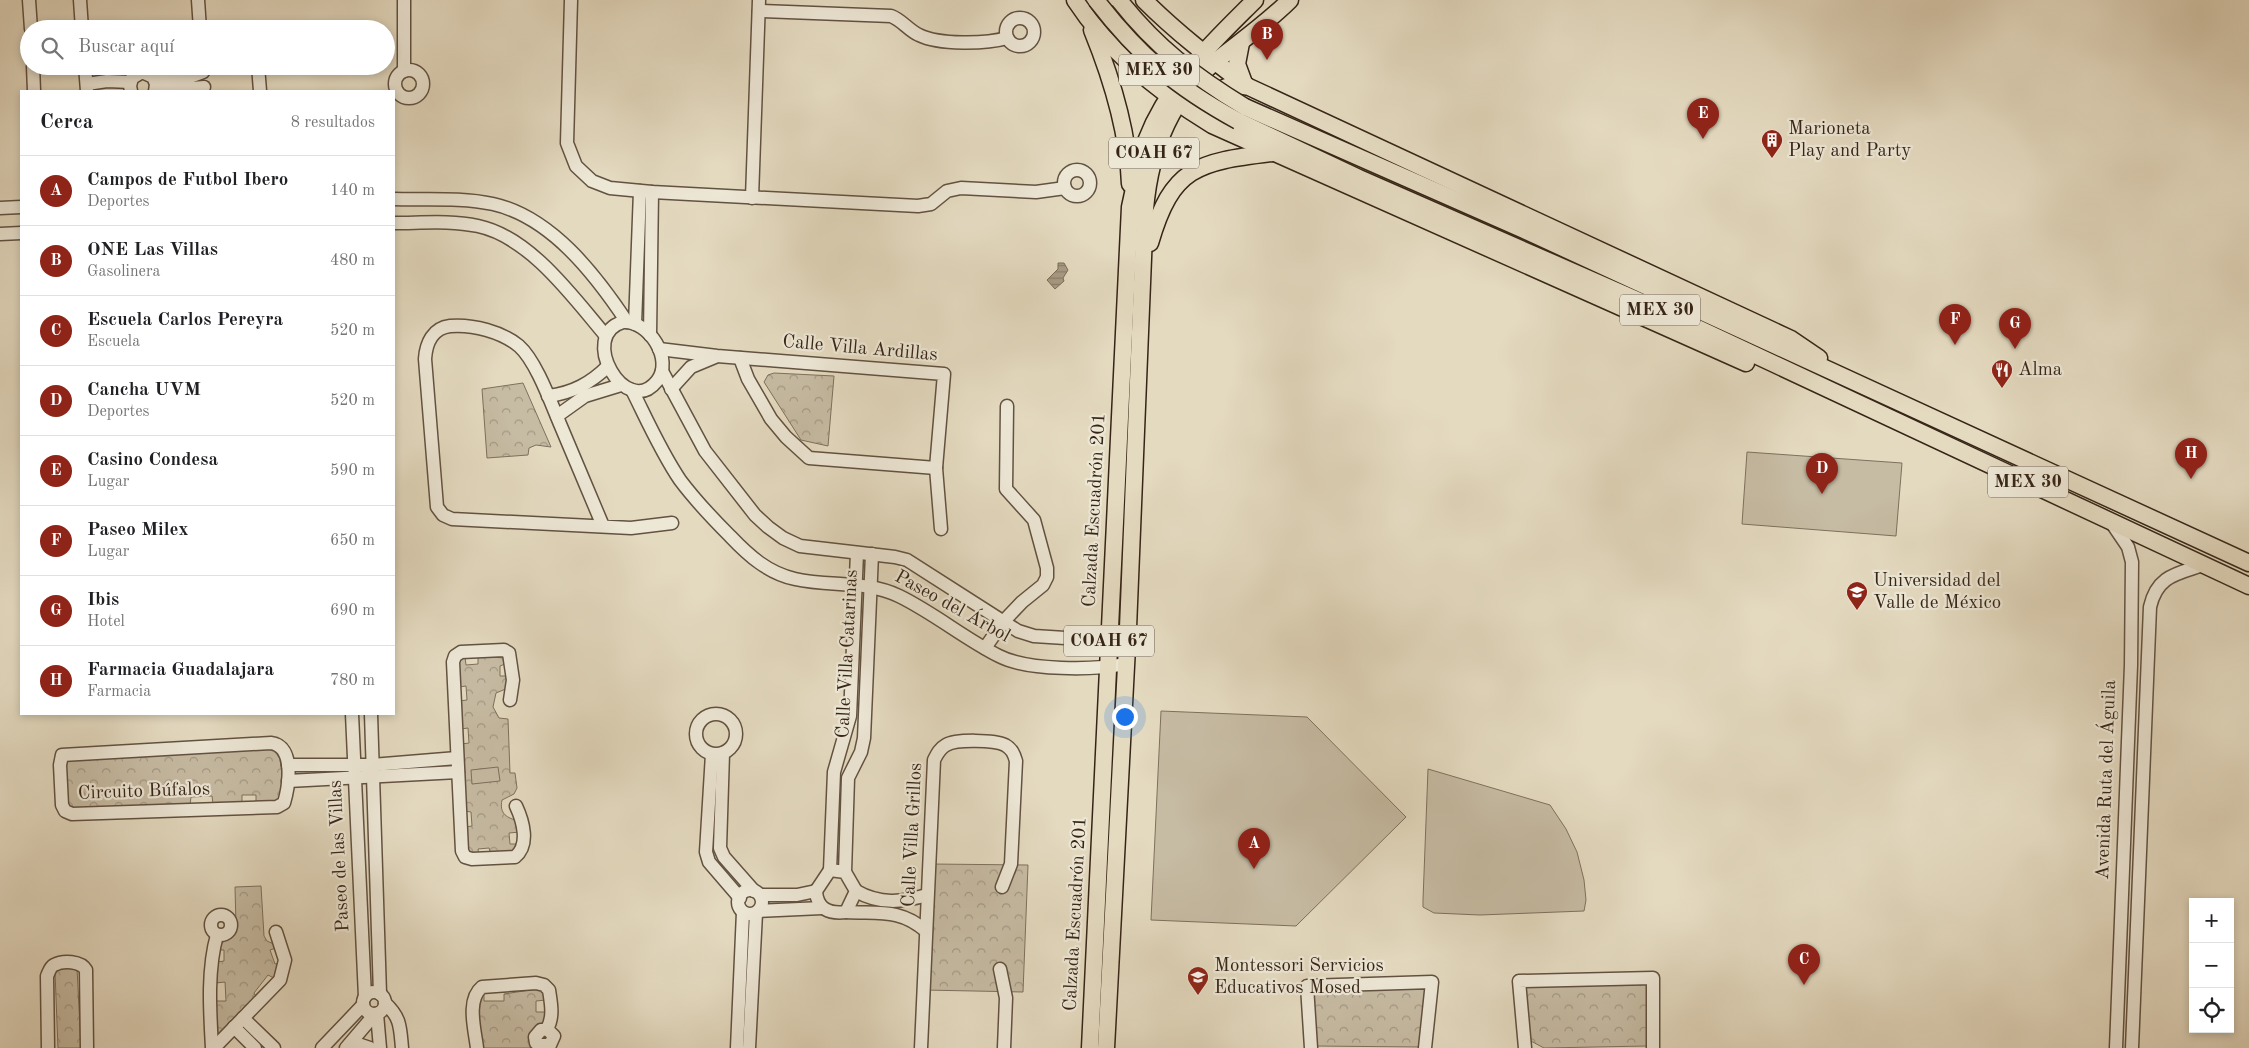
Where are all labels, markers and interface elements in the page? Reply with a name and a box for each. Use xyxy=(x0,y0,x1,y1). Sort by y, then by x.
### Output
pin: B xyxy=(1251,19,1283,60)
search box xyxy=(20,20,395,75)
icon: search xyxy=(38,34,66,62)
text: Buscar aquí xyxy=(78,38,174,57)
road number: MEX 30 xyxy=(1119,54,1199,86)
pin: E xyxy=(1687,98,1719,139)
text: Cerca xyxy=(40,112,93,133)
text: 8 resultados xyxy=(291,115,375,131)
place label: Marioneta Play and Party xyxy=(1788,120,1911,161)
building icon: Marioneta Play and Party xyxy=(1760,128,1784,159)
road number: COAH 67 xyxy=(1109,138,1199,168)
text: Campos de Futbol Ibero xyxy=(87,171,288,190)
text: A xyxy=(50,183,62,199)
text: 140 m xyxy=(330,183,375,199)
text: Deportes xyxy=(87,194,150,210)
text: ONE Las Villas xyxy=(87,241,218,260)
text: B xyxy=(50,253,62,269)
text: 480 m xyxy=(330,253,375,269)
text: Gasolinera xyxy=(87,264,160,280)
road number: MEX 30 xyxy=(1620,294,1700,326)
pin: F xyxy=(1939,304,1971,345)
pin: G xyxy=(1999,308,2031,349)
text: Escuela Carlos Pereyra xyxy=(87,311,283,330)
text: C xyxy=(51,323,61,339)
text: 520 m xyxy=(330,323,375,339)
street label: Calle Villa Ardillas xyxy=(782,333,938,365)
text: Escuela xyxy=(87,334,140,350)
restaurant icon: Alma xyxy=(1990,358,2014,389)
place label: Alma xyxy=(2018,361,2063,380)
text: Cancha UVM xyxy=(87,381,201,400)
text: D xyxy=(50,393,62,409)
text: 520 m xyxy=(330,393,375,409)
text: Deportes xyxy=(87,404,150,420)
street label: Calzada Escuadrón 201 xyxy=(1080,412,1110,608)
pin: H xyxy=(2175,438,2207,479)
text: Casino Condesa xyxy=(87,451,218,470)
pin: D xyxy=(1806,453,1838,494)
text: E xyxy=(50,463,62,479)
text: 590 m xyxy=(330,463,375,479)
road number: MEX 30 xyxy=(1988,467,2068,498)
text: Lugar xyxy=(87,474,129,490)
text: Paseo Milex xyxy=(87,521,188,540)
text: F xyxy=(51,533,61,549)
text: 650 m xyxy=(330,533,375,549)
text: Lugar xyxy=(87,544,129,560)
street label: Paseo del Árbol xyxy=(891,564,1015,647)
street label: Calle Villa Catarinas xyxy=(834,569,862,739)
place label: Universidad del Valle de México xyxy=(1873,572,2001,613)
school or university icon: Universidad del Valle de México xyxy=(1845,580,1869,611)
text: Ibis xyxy=(87,591,119,610)
text: G xyxy=(50,603,62,619)
text: 690 m xyxy=(330,603,375,619)
text: Hotel xyxy=(87,614,125,630)
road number: COAH 67 xyxy=(1064,626,1154,656)
text: Farmacia Guadalajara xyxy=(87,661,274,680)
text: H xyxy=(49,673,63,689)
text: 780 m xyxy=(330,673,375,689)
street label: Avenida Ruta del Águila xyxy=(2090,679,2120,880)
text: Farmacia xyxy=(87,684,151,700)
your location xyxy=(1112,704,1138,730)
street label: Calle Villa Grillos xyxy=(900,762,926,908)
street label: Circuito Búfalos xyxy=(78,780,210,804)
street label: Paseo de las Villas xyxy=(327,780,353,932)
street label: Calzada Escuadrón 201 xyxy=(1061,816,1091,1012)
pin: A xyxy=(1238,828,1270,869)
map controls xyxy=(2189,898,2234,1033)
button: + xyxy=(2189,898,2234,943)
button: − xyxy=(2189,943,2234,988)
pin: C xyxy=(1788,944,1820,985)
place label: Montessori Servicios Educativos Mosed xyxy=(1214,957,1384,998)
school or university icon: Montessori Servicios Educativos Mosed xyxy=(1186,965,1210,996)
button: locate xyxy=(2189,988,2234,1033)

